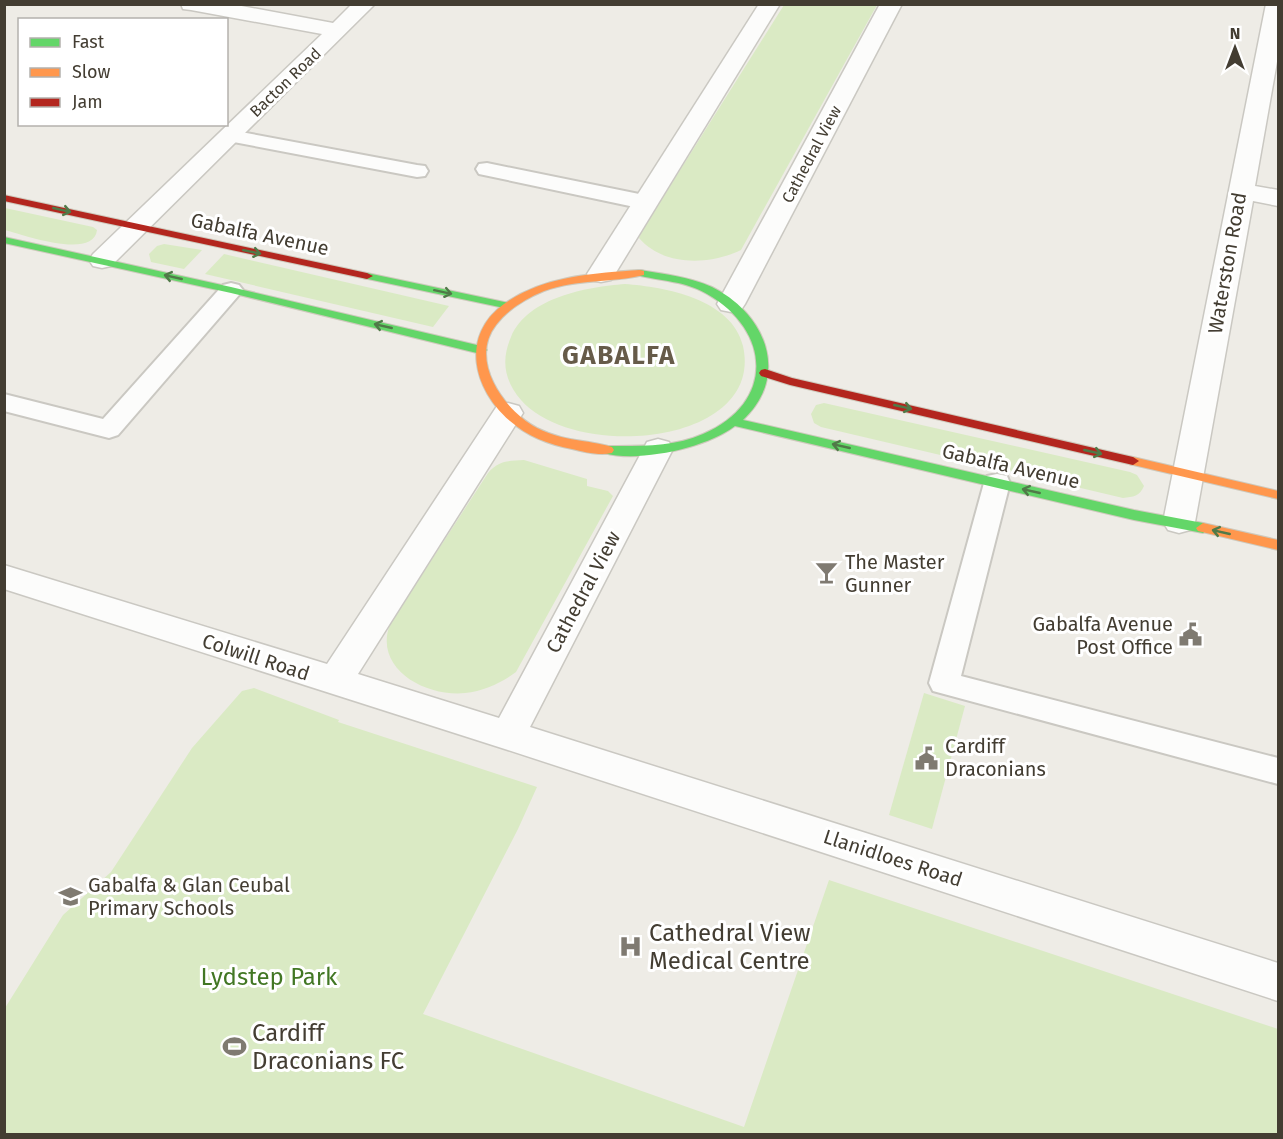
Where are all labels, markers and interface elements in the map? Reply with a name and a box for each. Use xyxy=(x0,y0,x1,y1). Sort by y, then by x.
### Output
legend xyxy=(18,18,228,126)
north arrow xyxy=(1205,18,1265,78)
text: N xyxy=(1230,24,1240,43)
text: Fast xyxy=(72,31,105,53)
street label: Bacton Road xyxy=(246,44,325,121)
text: Slow xyxy=(72,61,111,83)
text: Jam xyxy=(72,91,103,113)
street label: Cathedral View xyxy=(778,102,845,206)
street label: Waterston Road xyxy=(1203,190,1251,336)
one-way arrow xyxy=(52,205,71,217)
street label: Gabalfa Avenue xyxy=(189,208,331,260)
one-way arrow xyxy=(242,246,261,258)
one-way arrow xyxy=(164,270,183,282)
one-way arrow xyxy=(433,287,452,298)
one-way arrow xyxy=(374,320,393,331)
district label: GABALFA xyxy=(562,340,676,371)
one-way arrow xyxy=(893,402,912,414)
street label: Gabalfa Avenue xyxy=(940,438,1082,494)
one-way arrow xyxy=(832,440,851,452)
one-way arrow xyxy=(1083,446,1102,458)
one-way arrow xyxy=(1022,485,1041,496)
one-way arrow xyxy=(1212,525,1231,537)
street label: Cathedral View xyxy=(541,527,625,657)
place label: The Master Gunner xyxy=(845,550,945,597)
bar icon: The Master Gunner xyxy=(814,560,840,586)
place label: Gabalfa Avenue Post Office xyxy=(1032,612,1173,659)
public building icon: Gabalfa Avenue Post Office xyxy=(1178,622,1204,648)
street label: Colwill Road xyxy=(199,628,313,686)
place label: Cardiff Draconians xyxy=(945,734,1046,781)
public building icon: Cardiff Draconians xyxy=(914,745,940,771)
street label: Llanidloes Road xyxy=(820,824,966,892)
place label: Gabalfa & Glan Ceubal Primary Schools xyxy=(88,873,290,920)
school or university icon: Gabalfa & Glan Ceubal Primary Schools xyxy=(57,883,83,909)
place label: Cathedral View Medical Centre xyxy=(649,919,810,975)
hospital icon: Cathedral View Medical Centre xyxy=(618,934,644,960)
park label: Lydstep Park xyxy=(201,963,338,991)
place label: Cardiff Draconians FC xyxy=(252,1019,404,1075)
sports icon: Cardiff Draconians FC xyxy=(221,1034,247,1060)

